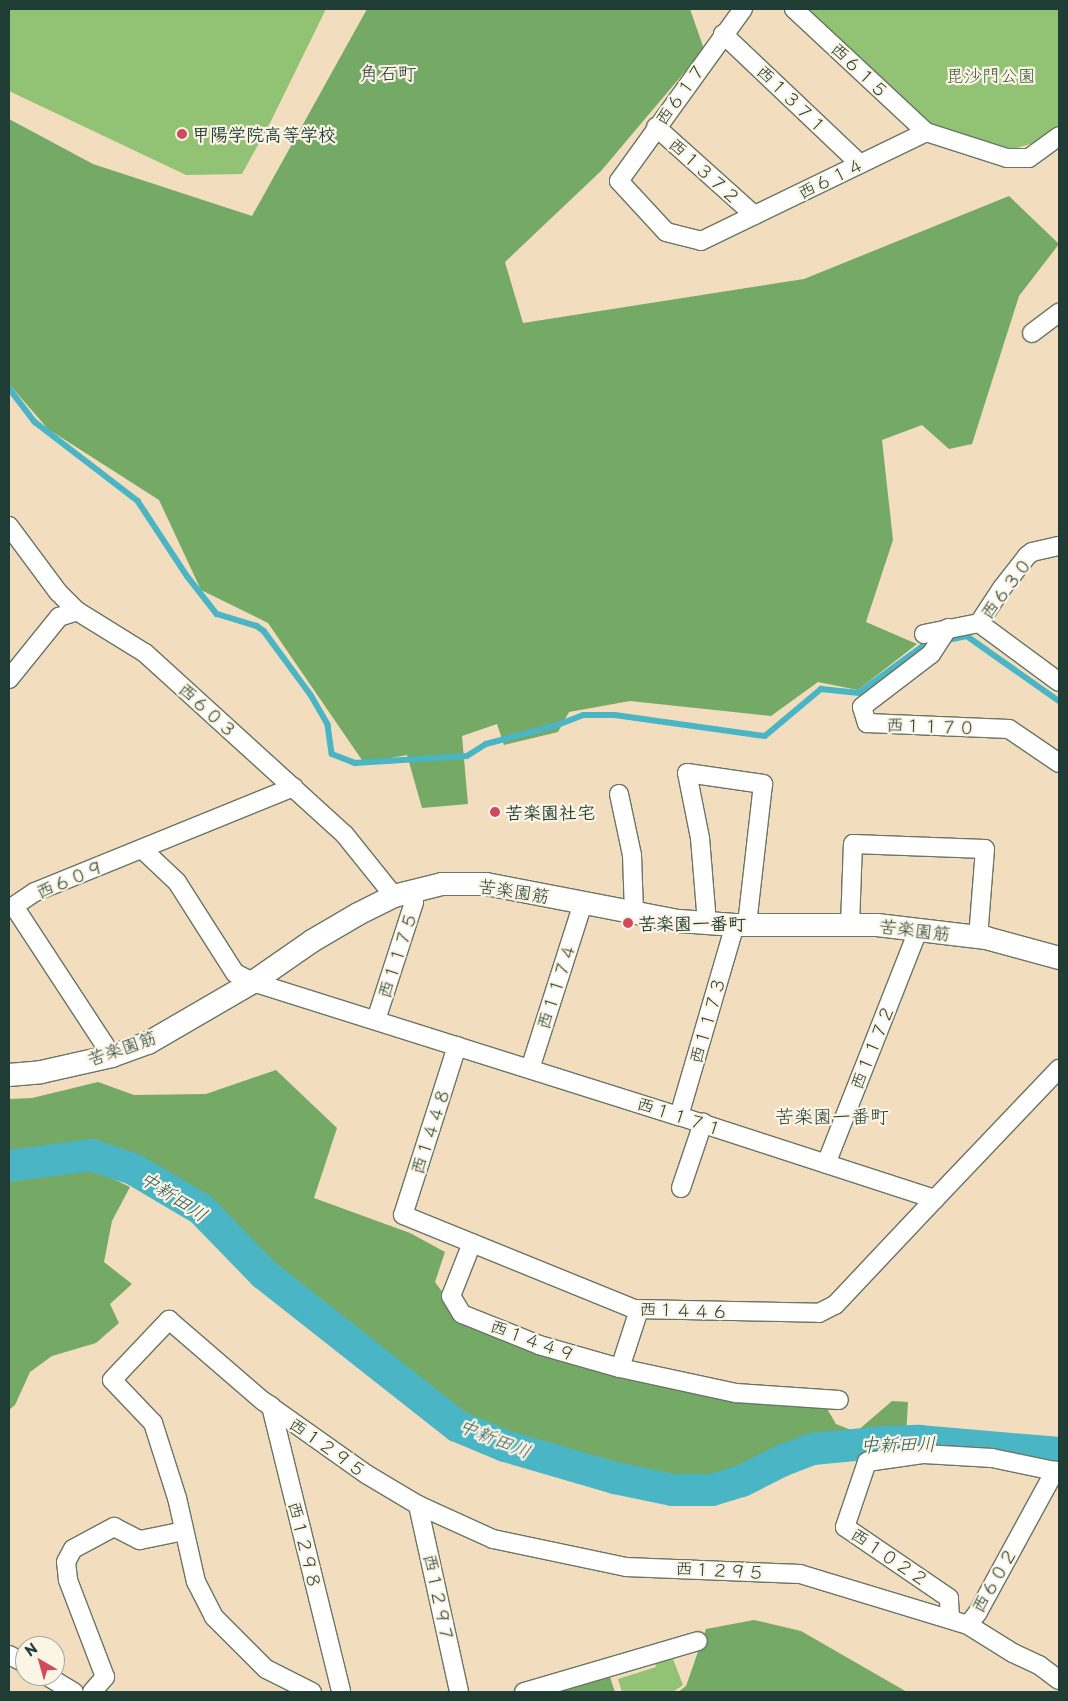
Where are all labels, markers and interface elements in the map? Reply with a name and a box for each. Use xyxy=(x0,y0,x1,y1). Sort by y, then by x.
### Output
street label: 西６１５ xyxy=(826,38,894,102)
street label: 西６１７ xyxy=(650,59,710,129)
street label: 西１３７１ xyxy=(752,60,832,138)
district label: 角石町 xyxy=(360,62,416,84)
park label: 毘沙門公園 xyxy=(946,64,1036,86)
place label: 甲陽学院高等学校 xyxy=(192,123,336,145)
marker: 甲陽学院高等学校 xyxy=(176,128,188,140)
street label: 西１３７２ xyxy=(664,133,746,209)
street label: 西６１４ xyxy=(794,153,868,203)
street label: 西６３０ xyxy=(976,553,1036,623)
street label: 西６０３ xyxy=(174,678,242,742)
street label: 西１１７０ xyxy=(886,714,976,738)
place label: 苦楽園社宅 xyxy=(505,801,595,823)
marker: 苦楽園社宅 xyxy=(489,806,501,818)
street label: 西６０９ xyxy=(33,855,107,903)
street label: 苦楽園筋 xyxy=(477,875,551,907)
street label: 西１１７５ xyxy=(373,909,421,1001)
place label: 苦楽園一番町 xyxy=(638,912,746,934)
street label: 苦楽園筋 xyxy=(878,915,952,945)
marker: 苦楽園一番町 xyxy=(622,917,634,929)
street label: 西１１７４ xyxy=(532,940,580,1032)
street label: 西１１７３ xyxy=(684,974,730,1066)
street label: 西１１７２ xyxy=(845,1001,899,1093)
street label: 苦楽園筋 xyxy=(84,1026,160,1070)
street label: 西１４４８ xyxy=(406,1085,454,1177)
street label: 西１１７１ xyxy=(634,1092,726,1140)
district label: 苦楽園一番町 xyxy=(775,1105,889,1127)
water label: 中新田川 xyxy=(136,1166,212,1226)
street label: 西１４４６ xyxy=(639,1298,729,1322)
street label: 西１４４９ xyxy=(487,1314,579,1366)
street label: 西１２９５ xyxy=(285,1412,371,1482)
water label: 中新田川 xyxy=(455,1413,535,1463)
water label: 中新田川 xyxy=(860,1432,936,1456)
street label: 西１２９８ xyxy=(284,1499,326,1591)
street label: 西１０２２ xyxy=(847,1523,933,1591)
street label: 西６０２ xyxy=(967,1543,1021,1617)
street label: 西１２９７ xyxy=(419,1552,459,1644)
street label: 西１２９５ xyxy=(674,1557,766,1583)
north arrow xyxy=(15,1636,65,1686)
text: N xyxy=(20,1638,42,1661)

